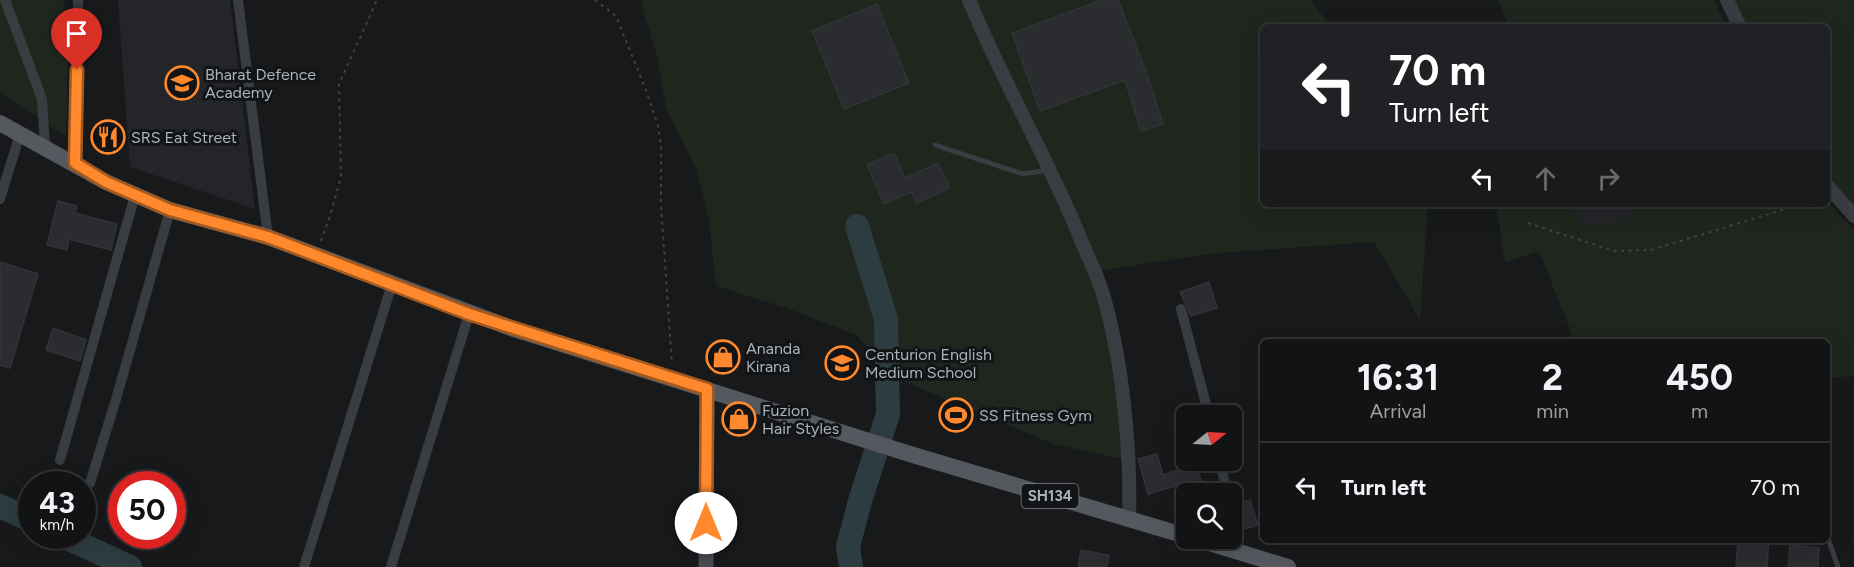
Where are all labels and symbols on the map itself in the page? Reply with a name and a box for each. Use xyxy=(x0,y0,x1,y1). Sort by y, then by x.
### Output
pin xyxy=(51,8,102,70)
school or university icon: Bharat Defence Academy xyxy=(164,65,200,101)
place label: Bharat Defence Academy xyxy=(205,65,316,102)
restaurant icon: SRS Eat Street xyxy=(90,119,126,155)
place label: SRS Eat Street xyxy=(131,128,237,147)
shop icon: Ananda Kirana xyxy=(705,339,741,375)
place label: Ananda Kirana xyxy=(746,339,800,376)
school or university icon: Centurion English Medium School xyxy=(824,345,860,381)
place label: Centurion English Medium School xyxy=(865,345,992,382)
sports icon: SS Fitness Gym xyxy=(938,397,974,433)
shop icon: Fuzion Hair Styles xyxy=(721,401,757,437)
place label: Fuzion Hair Styles xyxy=(762,401,839,438)
north arrow xyxy=(1176,405,1242,471)
place label: SS Fitness Gym xyxy=(979,406,1092,425)
speed limit sign: 50 xyxy=(108,471,186,549)
road number: SH134 xyxy=(1022,484,1078,508)
position arrow xyxy=(674,491,738,555)

